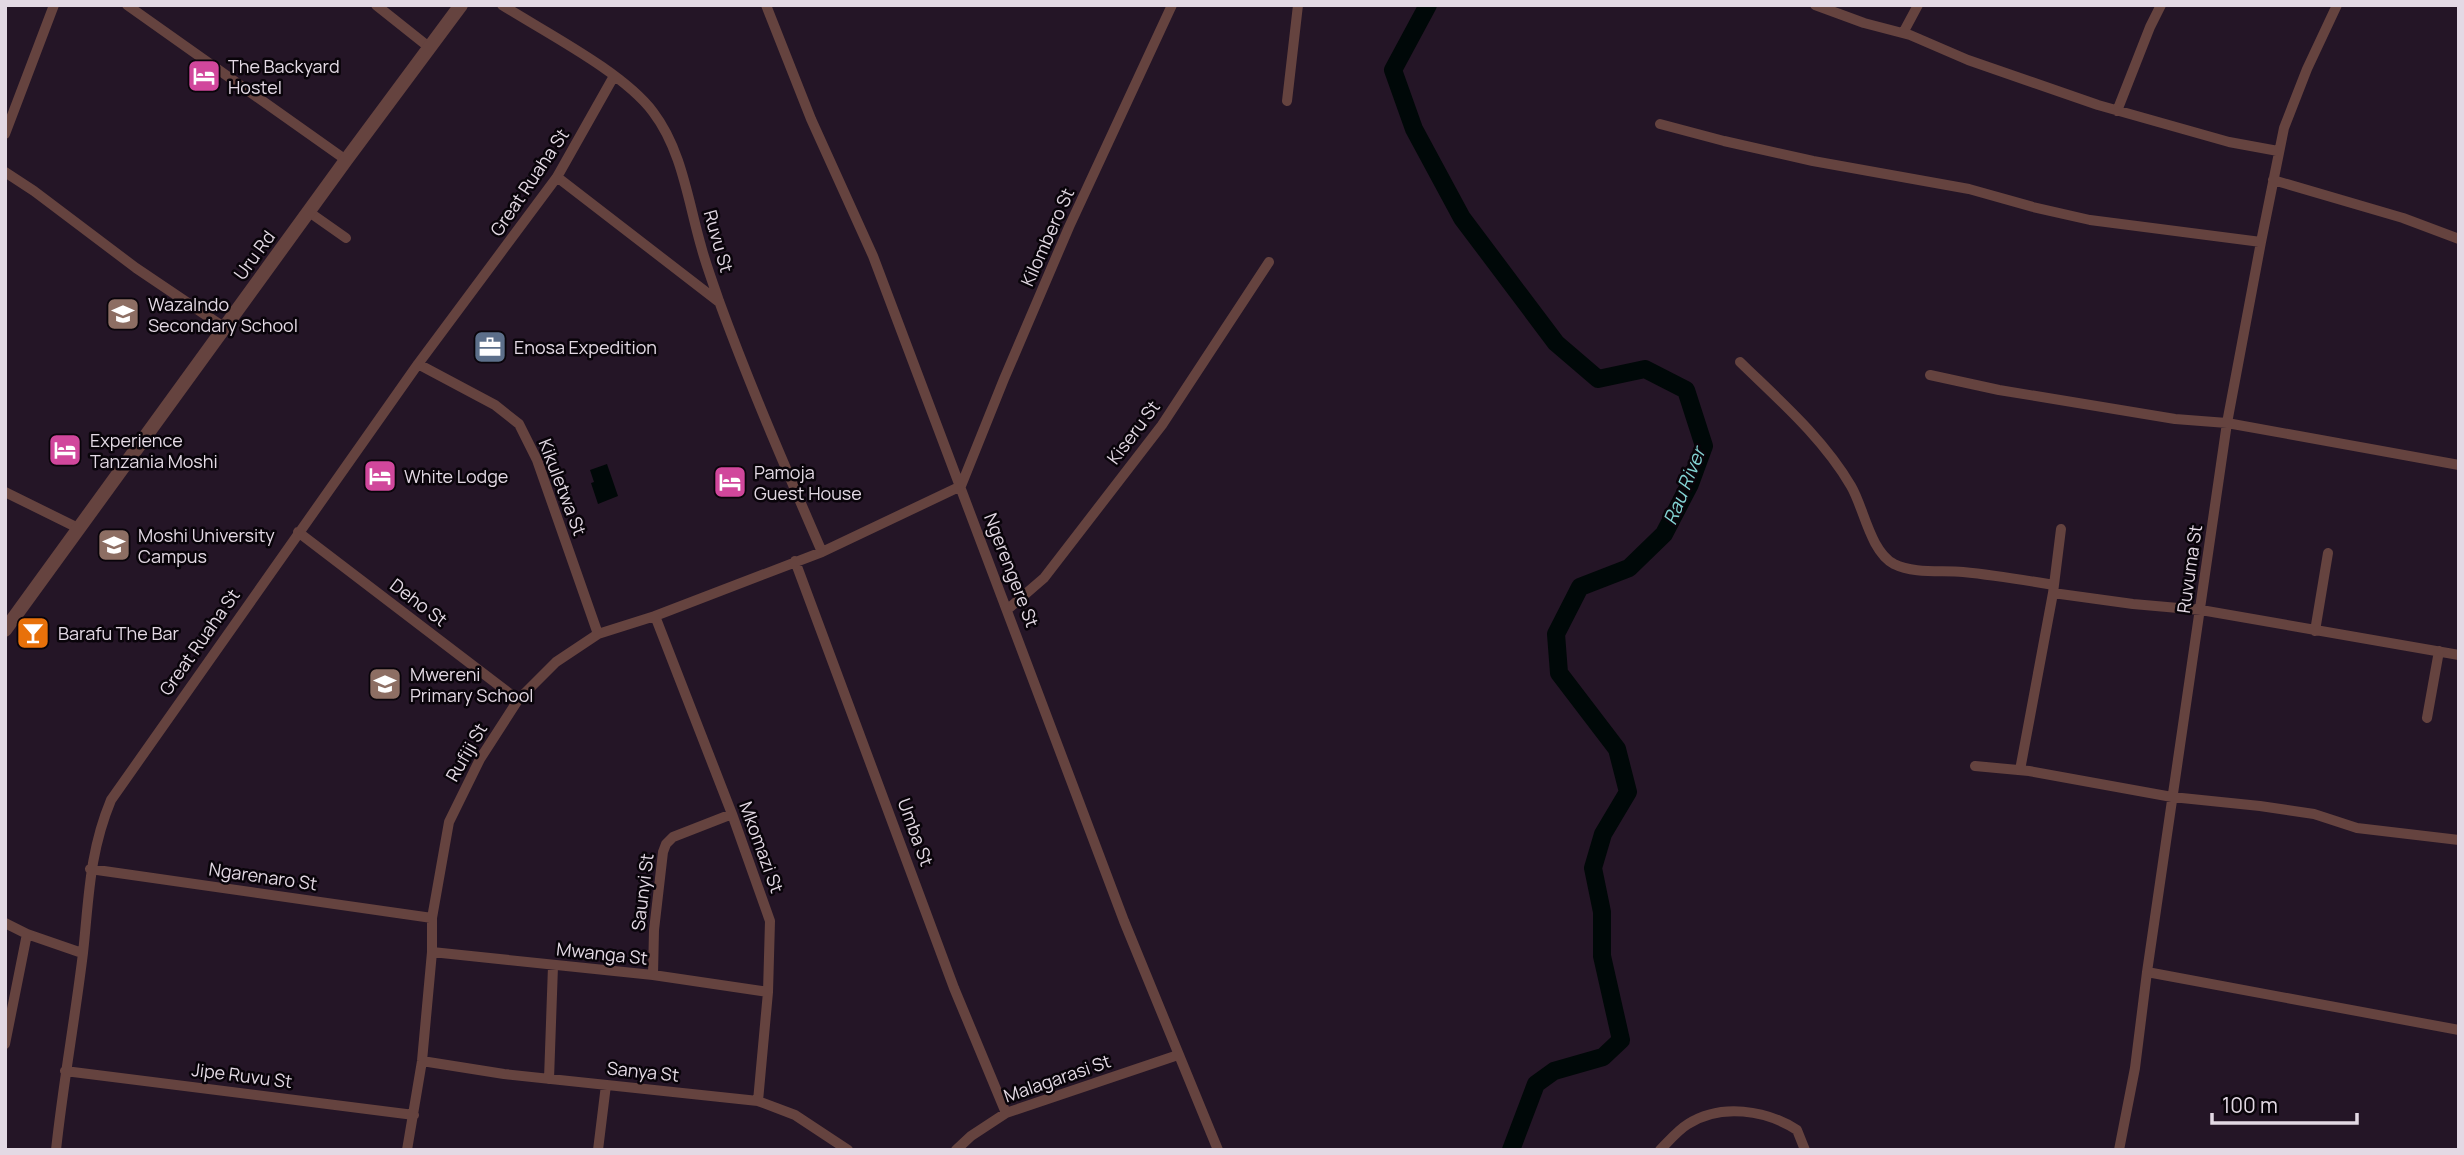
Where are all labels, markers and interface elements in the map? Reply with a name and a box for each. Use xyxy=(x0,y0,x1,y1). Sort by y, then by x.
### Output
place label: The Backyard Hostel xyxy=(228,54,340,99)
hotel icon: The Backyard Hostel xyxy=(185,57,223,95)
street label: Great Ruaha St xyxy=(484,124,574,240)
street label: Kilombero St xyxy=(1015,184,1079,290)
street label: Ruvu St xyxy=(699,207,739,275)
street label: Uru Rd xyxy=(228,226,280,284)
place label: Wazalndo Secondary School xyxy=(148,292,298,337)
school or university icon: Wazalndo Secondary School xyxy=(104,295,142,333)
office icon: Enosa Expedition xyxy=(471,328,509,366)
place label: Enosa Expedition xyxy=(514,335,657,359)
street label: Kiseru St xyxy=(1101,395,1165,469)
place label: Experience Tanzania Moshi xyxy=(90,428,218,473)
hotel icon: Experience Tanzania Moshi xyxy=(46,431,84,469)
street label: Kikuletwa St xyxy=(534,435,592,539)
water label: Rau River xyxy=(1657,441,1712,529)
hotel icon: White Lodge xyxy=(361,457,399,495)
place label: Pamoja Guest House xyxy=(754,460,862,505)
hotel icon: Pamoja Guest House xyxy=(711,463,749,501)
place label: White Lodge xyxy=(404,464,508,488)
street label: Ngerengere St xyxy=(979,509,1045,631)
place label: Moshi University Campus xyxy=(138,523,275,568)
street label: Ruvuma St xyxy=(2171,523,2207,615)
school or university icon: Moshi University Campus xyxy=(95,526,133,564)
street label: Deho St xyxy=(385,573,453,631)
street label: Great Ruaha St xyxy=(153,584,245,700)
bar icon: Barafu The Bar xyxy=(14,614,52,652)
place label: Barafu The Bar xyxy=(58,621,179,645)
place label: Mwereni Primary School xyxy=(410,662,534,707)
school or university icon: Mwereni Primary School xyxy=(366,665,404,703)
street label: Rufiji St xyxy=(440,718,492,786)
street label: Umba St xyxy=(893,795,939,869)
street label: Mkomazi St xyxy=(734,798,790,896)
street label: Saunyi St xyxy=(625,852,659,932)
street label: Ngarenaro St xyxy=(207,857,319,895)
street label: Mwanga St xyxy=(555,936,649,970)
street label: Malagarasi St xyxy=(1000,1048,1114,1108)
street label: Sanya St xyxy=(606,1055,680,1087)
street label: Jipe Ruvu St xyxy=(190,1057,294,1093)
scale bar xyxy=(2212,1082,2357,1126)
text: 100 m xyxy=(2222,1091,2278,1119)

